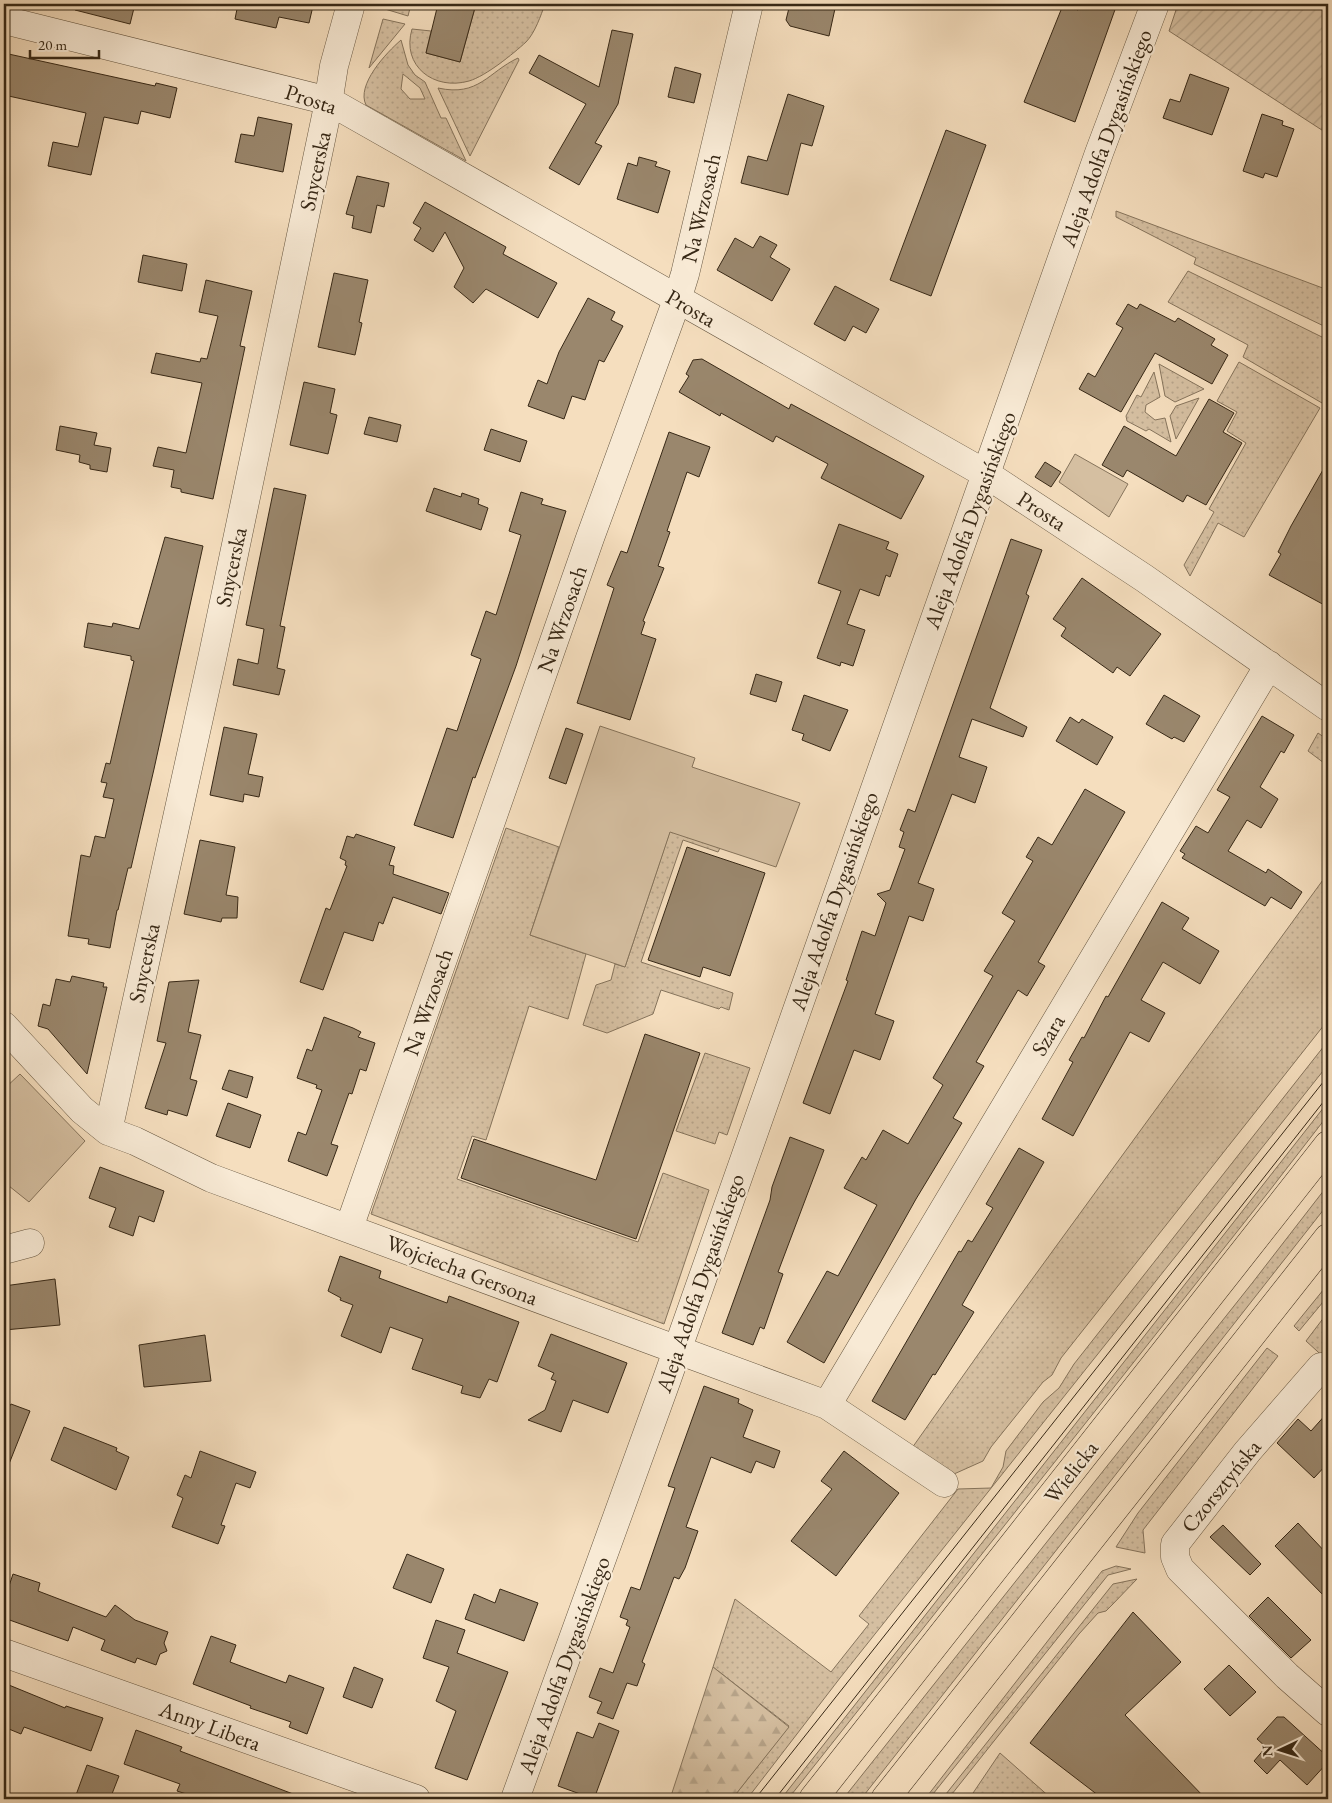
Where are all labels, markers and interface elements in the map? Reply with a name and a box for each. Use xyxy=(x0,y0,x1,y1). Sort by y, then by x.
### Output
street label: Aleja Adolfa Dygasińskiego xyxy=(1053,25,1159,252)
scale bar xyxy=(30,28,99,60)
text: 20 m xyxy=(38,35,67,54)
street label: Prosta xyxy=(281,77,341,121)
street label: Snycerska xyxy=(292,128,338,213)
street label: Na Wrzosach xyxy=(674,150,728,266)
street label: Prosta xyxy=(661,282,721,334)
street label: Aleja Adolfa Dygasińskiego xyxy=(917,407,1023,634)
street label: Prosta xyxy=(1012,484,1072,538)
street label: Snycerska xyxy=(208,524,254,609)
street label: Na Wrzosach xyxy=(530,562,594,676)
street label: Aleja Adolfa Dygasińskiego xyxy=(783,788,885,1015)
street label: Snycerska xyxy=(121,920,167,1005)
street label: Na Wrzosach xyxy=(396,945,460,1059)
street label: Szara xyxy=(1024,1009,1072,1061)
street label: Aleja Adolfa Dygasińskiego xyxy=(649,1170,751,1397)
street label: Wojciecha Gersona xyxy=(382,1228,542,1312)
street label: Czorsztyńska xyxy=(1175,1433,1268,1539)
street label: Wielicka xyxy=(1037,1434,1105,1509)
street label: Aleja Adolfa Dygasińskiego xyxy=(511,1552,617,1779)
street label: Anny Libera xyxy=(154,1694,265,1758)
north arrow xyxy=(1254,1726,1304,1776)
text: N xyxy=(1258,1744,1276,1757)

